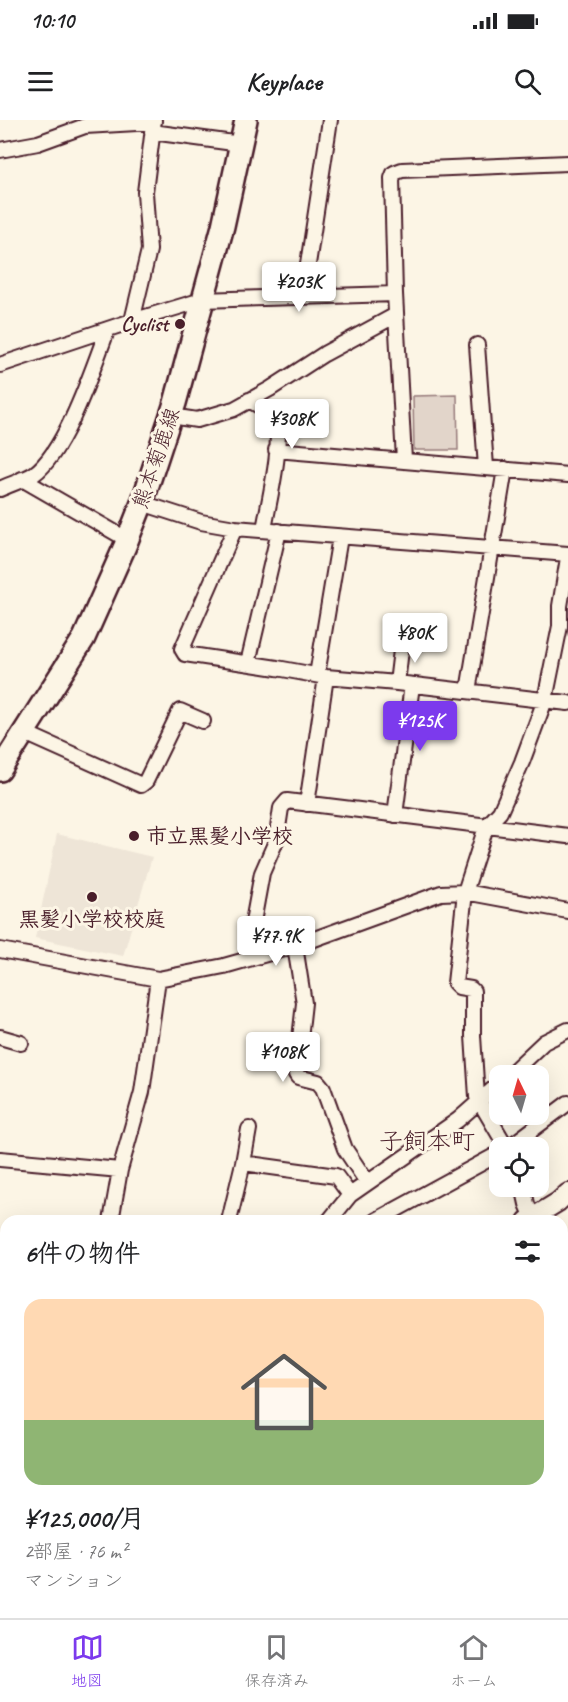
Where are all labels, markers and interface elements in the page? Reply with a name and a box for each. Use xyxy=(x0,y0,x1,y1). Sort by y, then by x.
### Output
text: 10:10 xyxy=(30,7,74,35)
text: Keyplace xyxy=(246,64,322,98)
icon: menu xyxy=(24,65,57,98)
icon: search xyxy=(511,65,544,98)
pin: ¥203K xyxy=(257,262,341,313)
text: ¥203K xyxy=(276,269,322,294)
place label: Cyclist xyxy=(121,311,171,337)
marker: Cyclist xyxy=(173,317,187,331)
pin: ¥308K xyxy=(250,399,334,450)
street label: 熊本菊鹿線 xyxy=(127,404,185,512)
text: ¥308K xyxy=(269,406,315,431)
pin: ¥80K xyxy=(379,613,451,664)
text: ¥80K xyxy=(396,620,434,645)
pin: ¥125K xyxy=(378,701,462,752)
text: ¥125K xyxy=(397,708,443,733)
place label: 市立黒髪小学校 xyxy=(146,823,293,849)
marker: 市立黒髪小学校 xyxy=(127,829,141,843)
marker: 黒髪小学校校庭 xyxy=(85,890,99,904)
place label: 黒髪小学校校庭 xyxy=(19,906,166,932)
pin: ¥77.9K xyxy=(227,916,325,967)
text: ¥77.9K xyxy=(251,923,301,948)
pin: ¥108K xyxy=(241,1032,325,1083)
text: ¥108K xyxy=(260,1039,306,1064)
north arrow xyxy=(489,1065,549,1125)
map controls xyxy=(489,1065,549,1197)
district label: 子飼本町 xyxy=(379,1126,475,1156)
button: locate xyxy=(489,1137,549,1197)
icon: filters xyxy=(511,1235,544,1268)
text: 6件の物件 xyxy=(24,1237,140,1270)
icon: home xyxy=(230,1338,338,1446)
text: ¥125,000/月 xyxy=(24,1502,145,1535)
text: 2部屋 · 76 m² xyxy=(24,1539,127,1564)
text: マンション xyxy=(24,1568,123,1593)
tab: 地図 xyxy=(71,1631,104,1691)
tab: 保存済み xyxy=(245,1631,309,1691)
tab: ホーム xyxy=(450,1631,497,1691)

